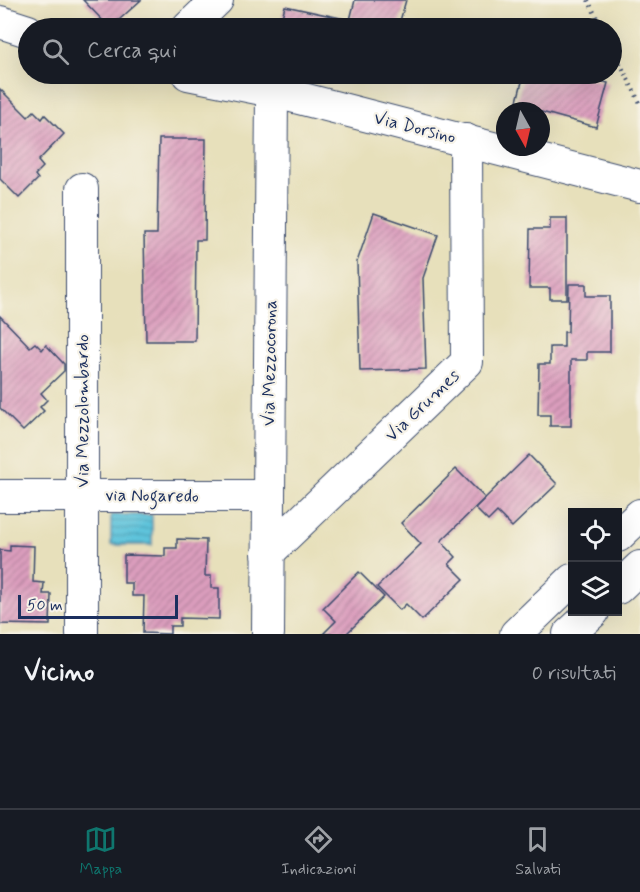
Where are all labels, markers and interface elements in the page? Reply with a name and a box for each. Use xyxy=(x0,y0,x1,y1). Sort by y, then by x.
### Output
search box xyxy=(18,18,622,84)
icon: search xyxy=(39,35,72,68)
text: Cerca qui xyxy=(87,37,177,65)
north arrow xyxy=(496,102,550,156)
street label: Via Dorsino xyxy=(371,106,458,150)
street label: Via Mezzocorona xyxy=(257,300,283,426)
street label: Via Mezzolombardo xyxy=(71,334,95,488)
street label: Via Grumes xyxy=(380,364,465,447)
street label: via Nogaredo xyxy=(105,483,199,511)
map controls xyxy=(568,508,622,616)
button: locate xyxy=(568,508,622,562)
button: layers xyxy=(568,562,622,616)
scale bar xyxy=(18,592,178,620)
text: 50 m xyxy=(27,595,63,616)
text: Vicino xyxy=(24,656,94,690)
text: 0 risultati xyxy=(532,660,616,687)
tab: Mappa xyxy=(80,823,122,880)
tab: Indicazioni xyxy=(281,823,356,880)
tab: Salvati xyxy=(515,823,560,880)

